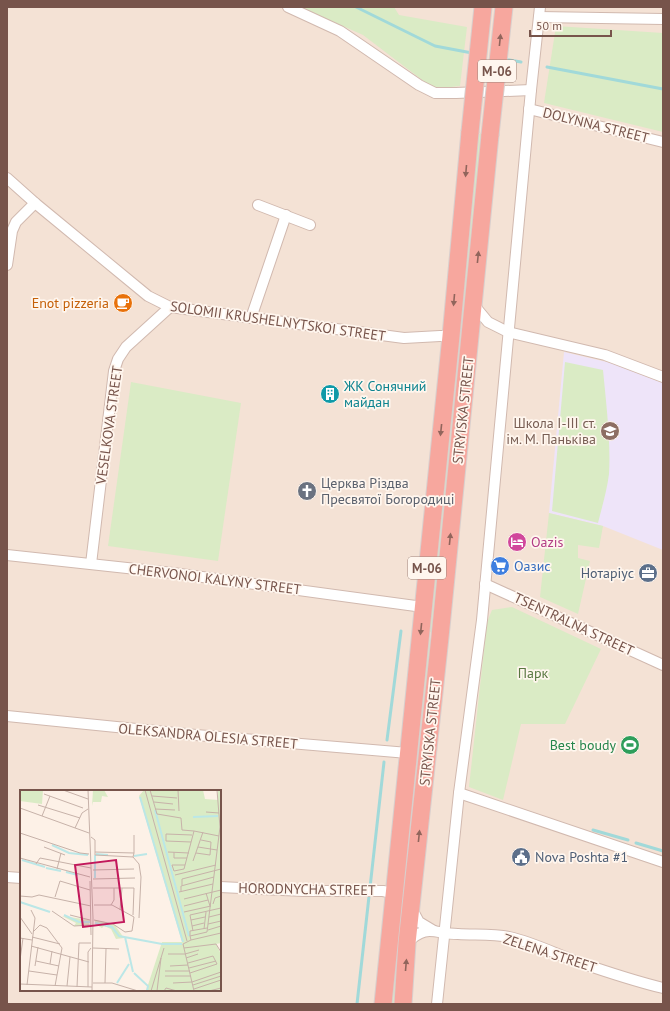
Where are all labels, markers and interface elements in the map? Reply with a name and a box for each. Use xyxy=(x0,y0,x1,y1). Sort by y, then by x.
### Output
scale bar xyxy=(530,12,611,38)
text: 50 m xyxy=(536,18,562,33)
one-way arrow xyxy=(497,34,503,46)
road number: М-06 xyxy=(478,60,516,82)
street label: DOLYNNA STREET xyxy=(541,103,651,147)
one-way arrow xyxy=(463,165,469,177)
one-way arrow xyxy=(475,251,481,263)
cafe icon: Enot pizzeria xyxy=(112,292,134,314)
place label: Enot pizzeria xyxy=(32,294,109,312)
one-way arrow xyxy=(451,294,457,306)
street label: SOLOMII KRUSHELNYTSKOI STREET xyxy=(169,297,387,345)
street label: STRYISKA STREET xyxy=(448,355,478,465)
street label: VESELKOVA STREET xyxy=(92,364,126,487)
place label: ЖК Сонячний майдан xyxy=(343,377,427,411)
building icon: ЖК Сонячний майдан xyxy=(319,383,341,405)
place label: Школа І-ІІІ ст. ім. М. Паньківа xyxy=(506,414,596,448)
school or university icon: Школа І-ІІІ ст. ім. М. Паньківа xyxy=(599,420,621,442)
one-way arrow xyxy=(438,424,444,436)
place label: Церква Різдва Пресвятої Богородиці xyxy=(321,474,454,508)
church icon: Церква Різдва Пресвятої Богородиці xyxy=(296,480,318,502)
hotel icon: Oazis xyxy=(506,531,528,553)
one-way arrow xyxy=(447,533,453,545)
place label: Oazis xyxy=(531,533,564,551)
supermarket icon: Оазис xyxy=(489,555,511,577)
road number: М-06 xyxy=(408,557,446,579)
place label: Оазис xyxy=(514,557,551,575)
street label: CHERVONOI KALYNY STREET xyxy=(128,560,302,599)
office icon: Нотаріус xyxy=(637,562,659,584)
place label: Нотаріус xyxy=(581,564,634,582)
street label: TSENTRALNA STREET xyxy=(511,588,637,660)
one-way arrow xyxy=(418,623,424,635)
park label: Парк xyxy=(518,664,549,682)
street label: STRYISKA STREET xyxy=(415,677,445,787)
street label: OLEKSANDRA OLESIA STREET xyxy=(118,719,299,753)
sports icon: Best boudy xyxy=(619,734,641,756)
place label: Best boudy xyxy=(550,736,616,754)
inset map xyxy=(20,790,221,991)
one-way arrow xyxy=(416,830,422,842)
public building icon: Nova Poshta #1 xyxy=(510,846,532,868)
place label: Nova Poshta #1 xyxy=(535,848,628,866)
street label: HORODNYCHA STREET xyxy=(238,879,376,899)
street label: ZELENA STREET xyxy=(501,929,599,977)
one-way arrow xyxy=(402,959,409,971)

